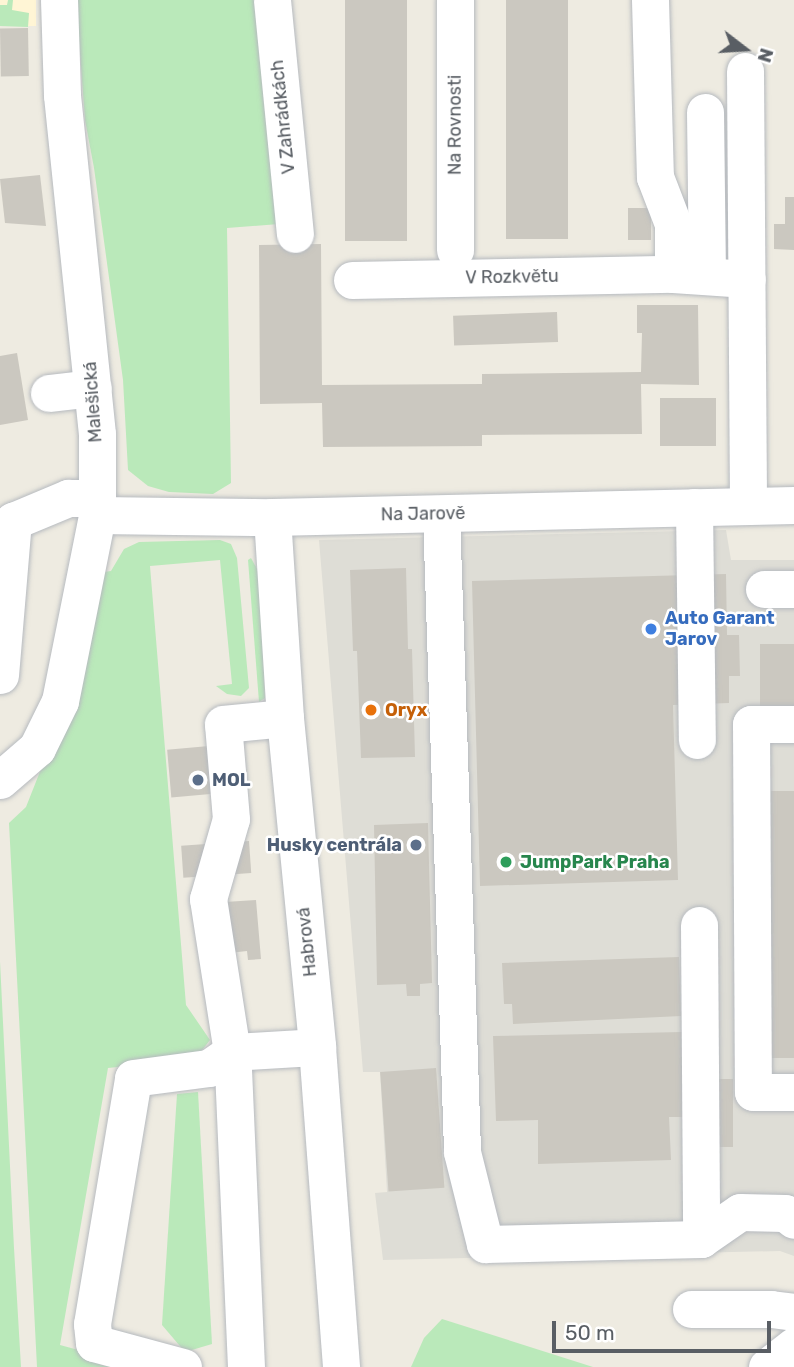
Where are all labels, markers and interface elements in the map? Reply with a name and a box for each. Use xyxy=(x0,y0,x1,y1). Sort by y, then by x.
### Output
north arrow xyxy=(710,14,780,84)
text: N xyxy=(753,45,779,65)
street label: V Zahrádkách xyxy=(266,59,300,175)
street label: Na Rovnosti xyxy=(444,75,466,175)
street label: V Rozkvětu xyxy=(465,265,559,289)
street label: Malešická xyxy=(79,361,107,443)
street label: Na Jarově xyxy=(381,502,465,526)
place label: Auto Garant Jarov xyxy=(665,608,775,650)
marker: Auto Garant Jarov xyxy=(643,621,659,637)
place label: Oryx xyxy=(385,699,427,721)
marker: Oryx xyxy=(363,702,379,718)
place label: MOL xyxy=(212,769,250,791)
marker: MOL xyxy=(190,772,206,788)
place label: Husky centrála xyxy=(266,834,402,856)
marker: Husky centrála xyxy=(408,837,424,853)
place label: JumpPark Praha xyxy=(520,851,670,873)
marker: JumpPark Praha xyxy=(498,854,514,870)
street label: Habrová xyxy=(293,906,321,978)
scale bar xyxy=(556,1308,775,1352)
text: 50 m xyxy=(565,1320,615,1345)

